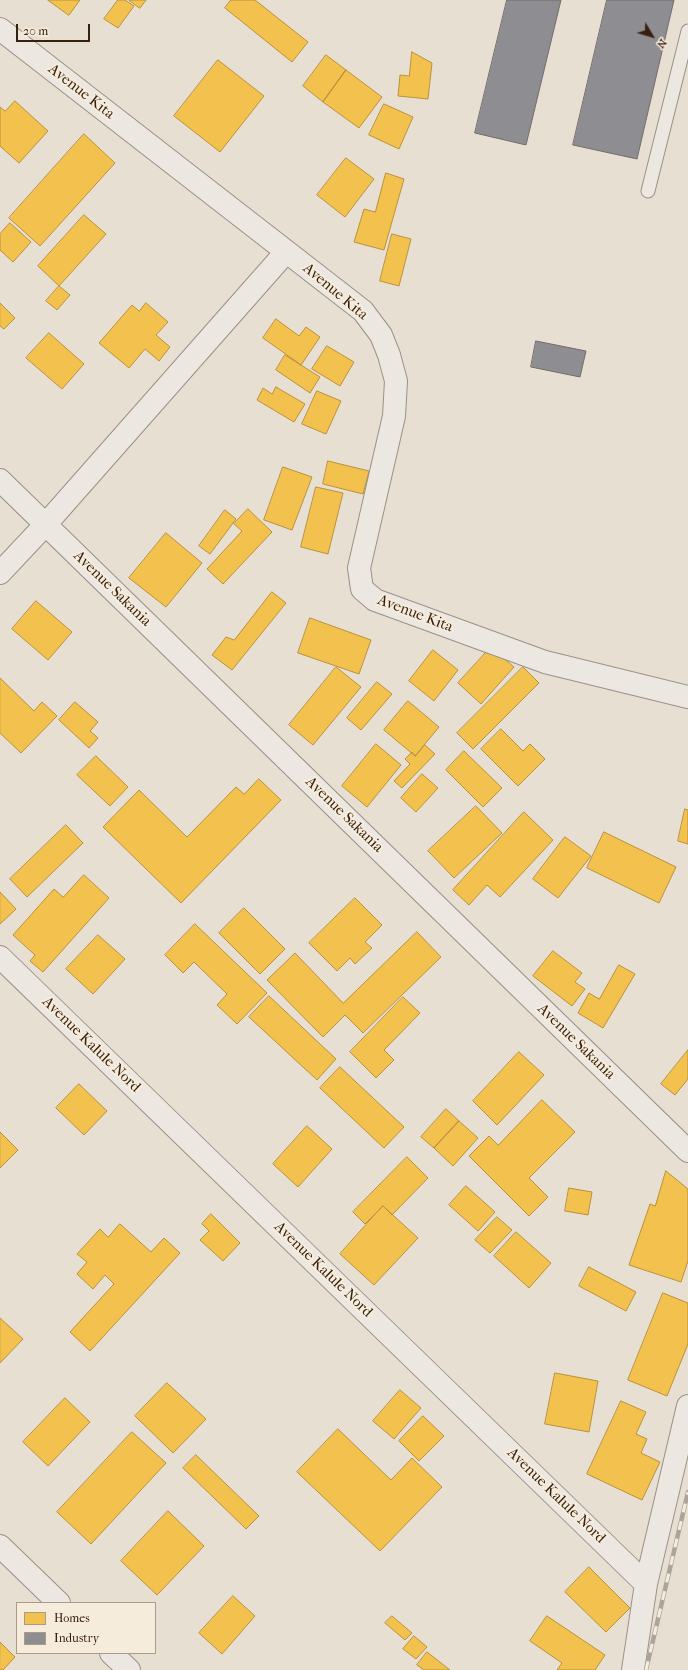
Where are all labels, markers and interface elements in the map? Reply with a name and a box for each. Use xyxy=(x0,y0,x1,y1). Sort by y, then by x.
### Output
scale bar xyxy=(18,16,92,42)
north arrow xyxy=(632,16,672,56)
text: 20 m xyxy=(23,24,48,38)
text: N xyxy=(654,36,670,51)
street label: Avenue Kita xyxy=(44,61,118,123)
street label: Avenue Kita xyxy=(299,260,371,324)
street label: Avenue Sakania xyxy=(69,547,155,631)
street label: Avenue Kita xyxy=(375,591,455,637)
street label: Avenue Sakania xyxy=(301,773,387,857)
street label: Avenue Kalule Nord xyxy=(38,993,144,1097)
street label: Avenue Sakania xyxy=(533,1000,619,1084)
street label: Avenue Kalule Nord xyxy=(270,1218,376,1322)
street label: Avenue Kalule Nord xyxy=(503,1444,609,1548)
legend xyxy=(16,1602,156,1654)
text: Homes xyxy=(54,1611,90,1625)
text: Industry xyxy=(54,1631,99,1645)

